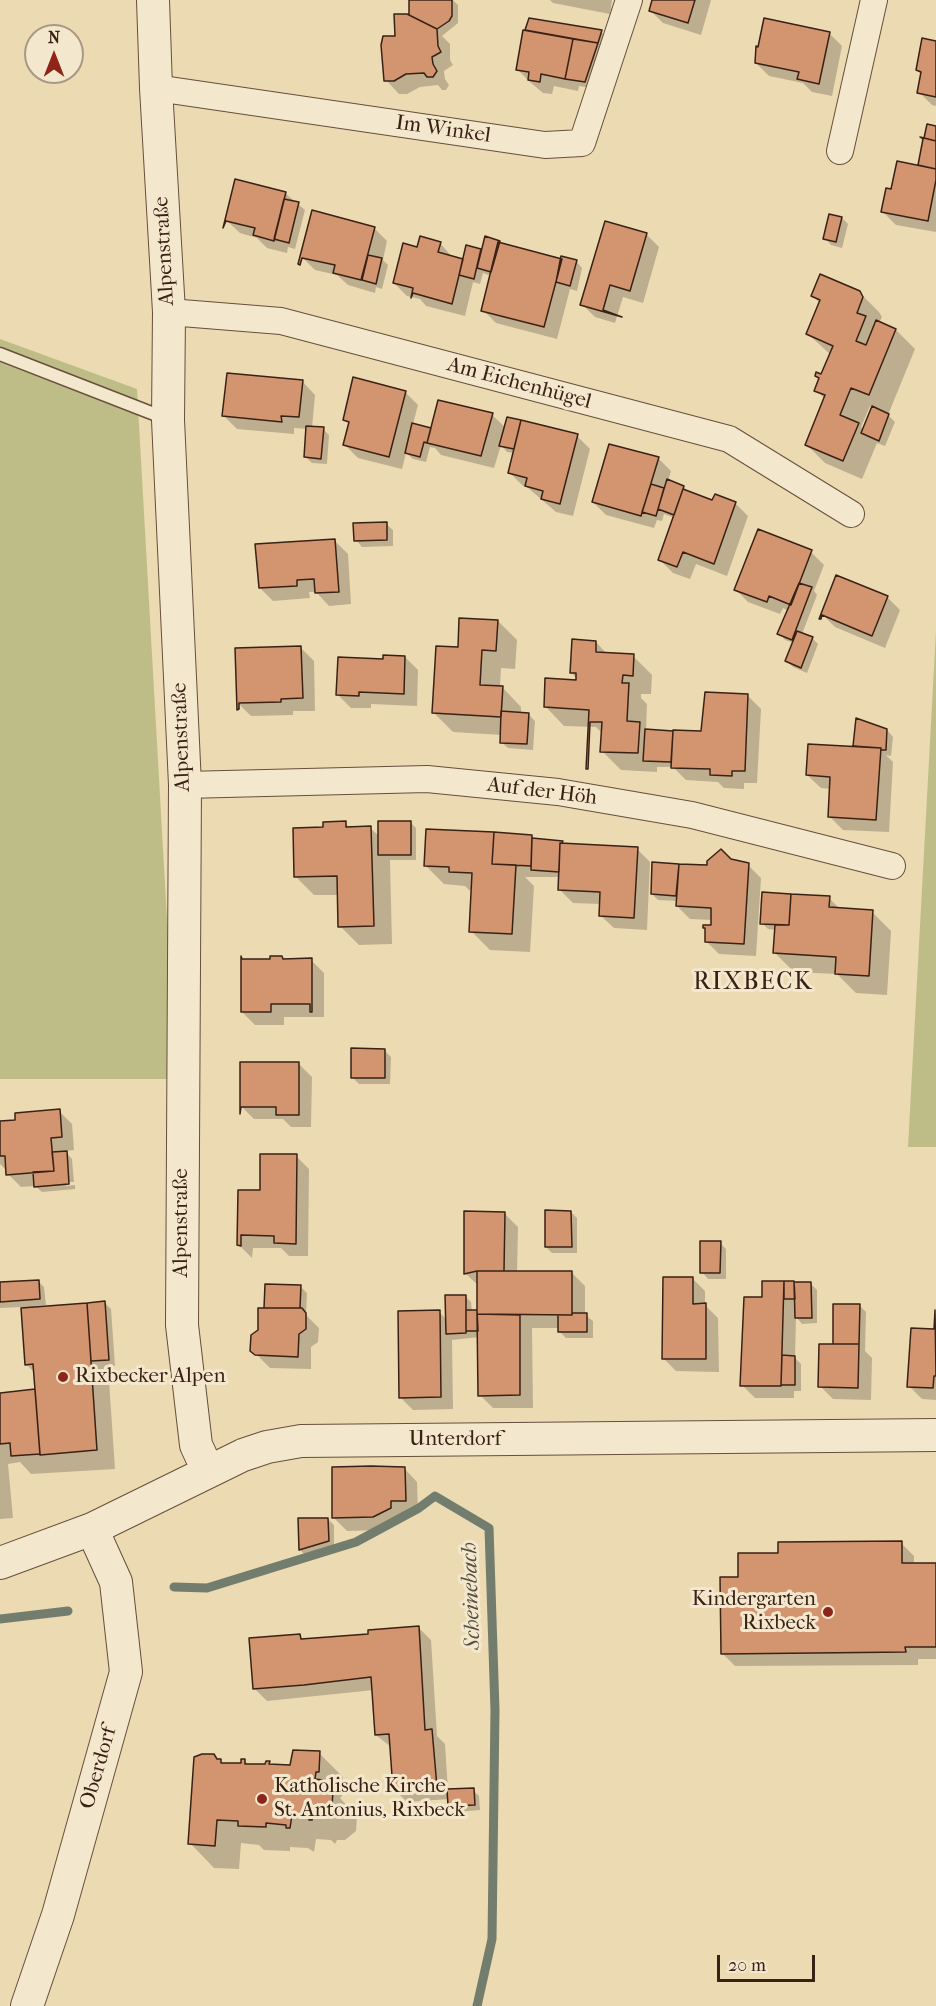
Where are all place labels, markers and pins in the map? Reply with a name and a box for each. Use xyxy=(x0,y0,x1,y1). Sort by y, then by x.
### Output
place label: Rixbecker Alpen xyxy=(75,1364,226,1390)
marker: Rixbecker Alpen xyxy=(56,1370,70,1384)
place label: Kindergarten Rixbeck xyxy=(692,1587,816,1637)
marker: Kindergarten Rixbeck xyxy=(821,1605,835,1619)
place label: Katholische Kirche St. Antonius, Rixbeck xyxy=(274,1774,465,1824)
marker: Katholische Kirche St. Antonius, Rixbeck xyxy=(255,1792,269,1806)

